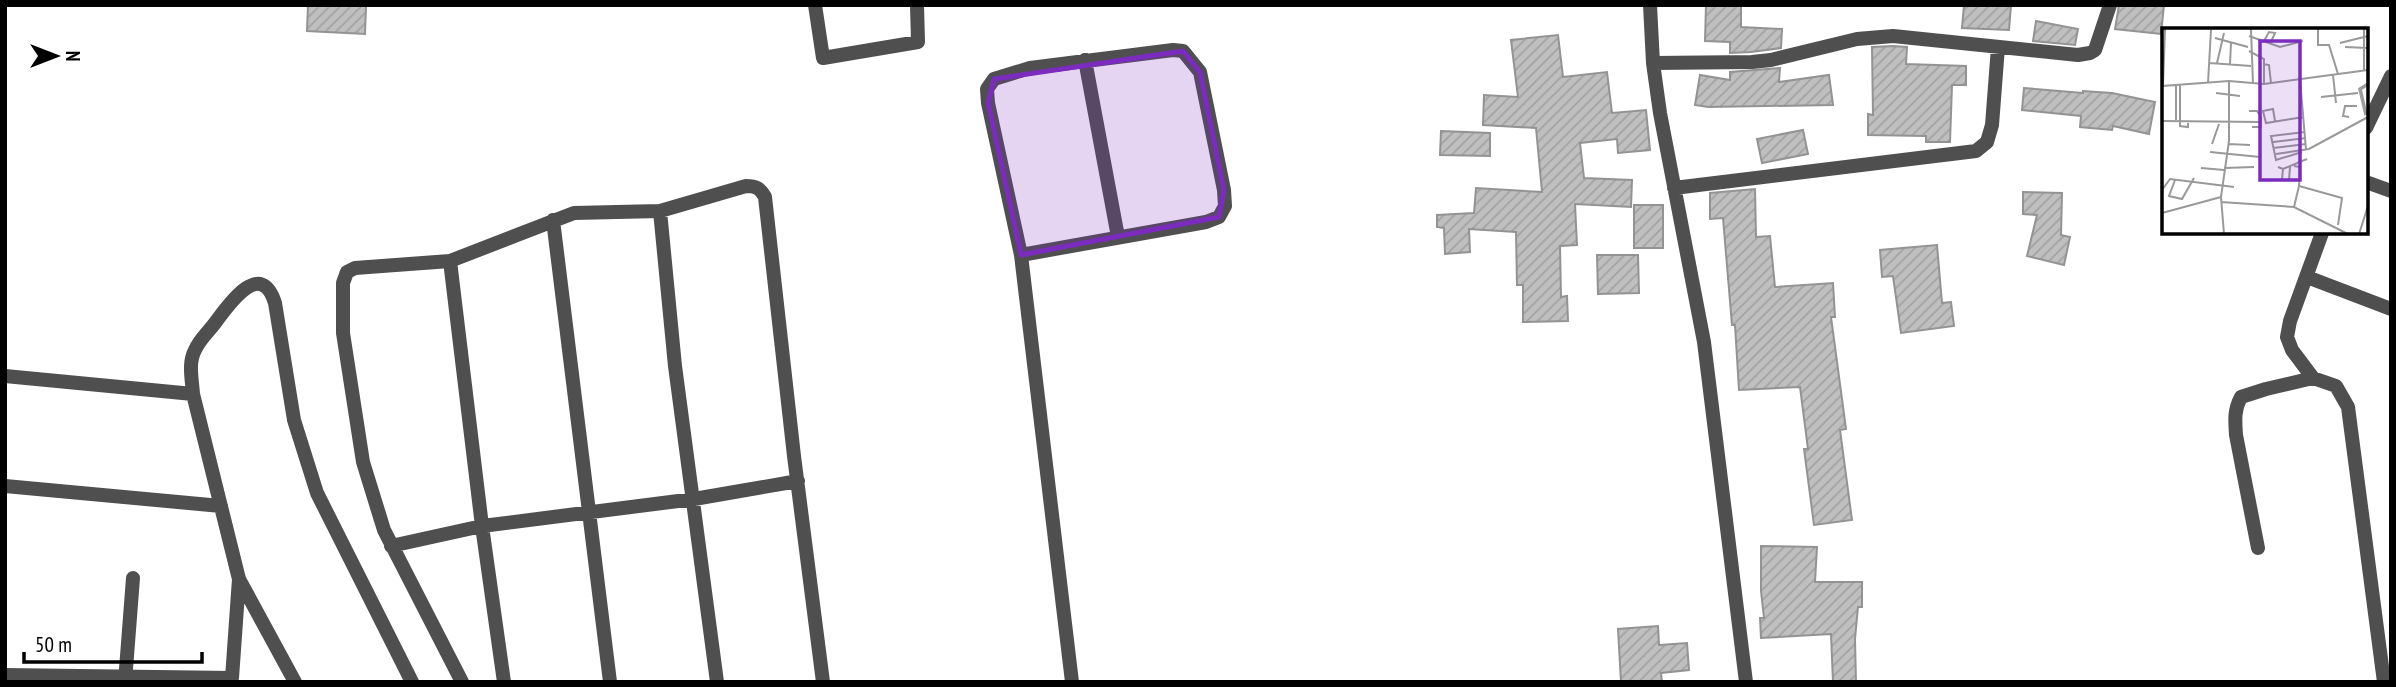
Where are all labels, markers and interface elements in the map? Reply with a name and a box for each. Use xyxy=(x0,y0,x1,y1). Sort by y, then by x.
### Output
north arrow xyxy=(21,21,91,91)
inset map xyxy=(2162,28,2368,234)
text: N xyxy=(61,51,85,61)
scale bar xyxy=(24,620,203,664)
text: 50 m xyxy=(35,631,72,658)

